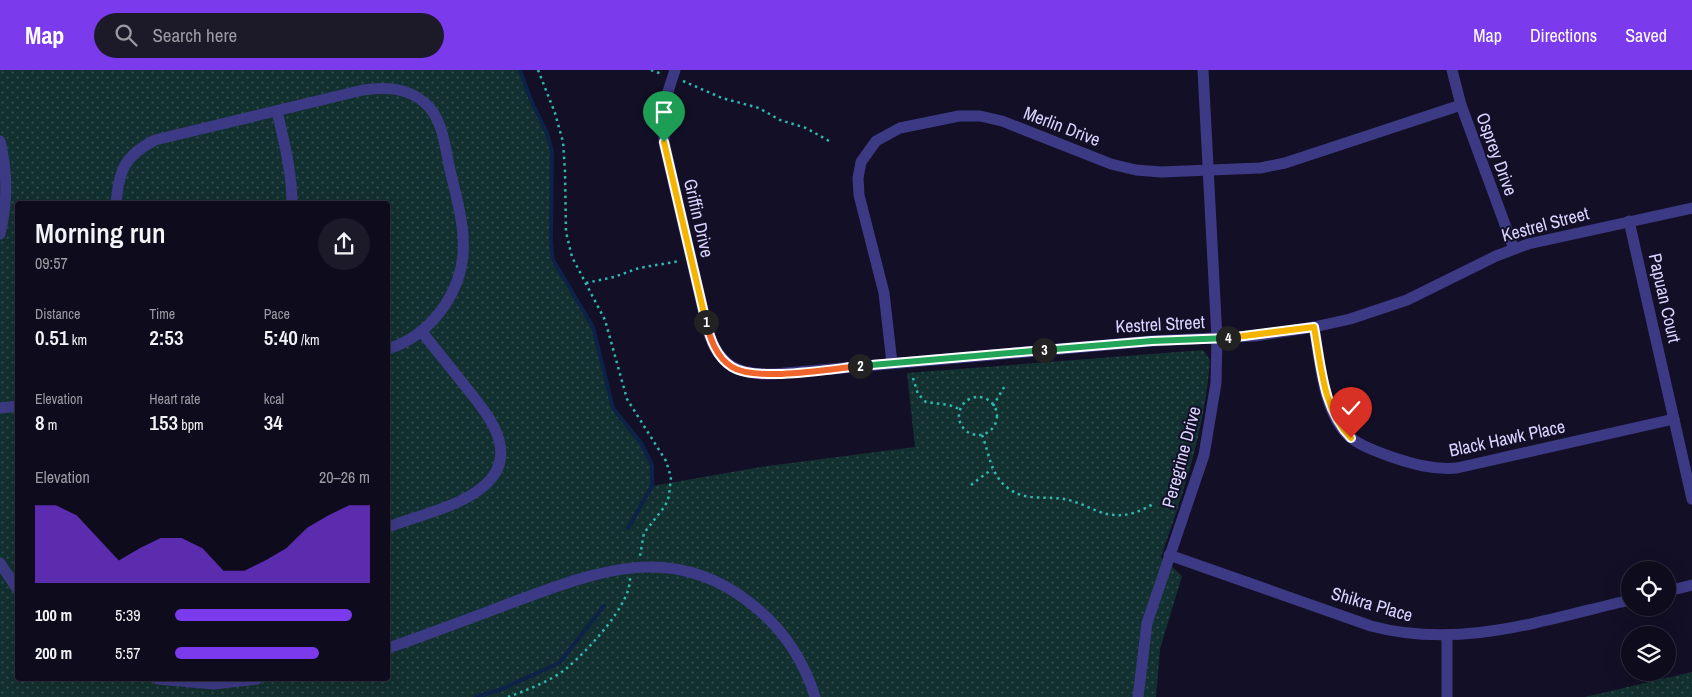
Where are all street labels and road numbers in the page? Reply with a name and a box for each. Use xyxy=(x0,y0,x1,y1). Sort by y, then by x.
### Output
street label: Merlin Drive xyxy=(1020,100,1104,152)
street label: Osprey Drive xyxy=(1470,109,1524,199)
street label: Griffin Drive xyxy=(678,176,720,260)
street label: Kestrel Street xyxy=(1499,200,1591,248)
street label: Papuan Court xyxy=(1643,251,1687,345)
street label: Kestrel Street xyxy=(1115,309,1205,339)
street label: Peregrine Drive xyxy=(1155,403,1207,511)
street label: Black Hawk Place xyxy=(1447,413,1567,463)
street label: Shikra Place xyxy=(1328,580,1416,628)

